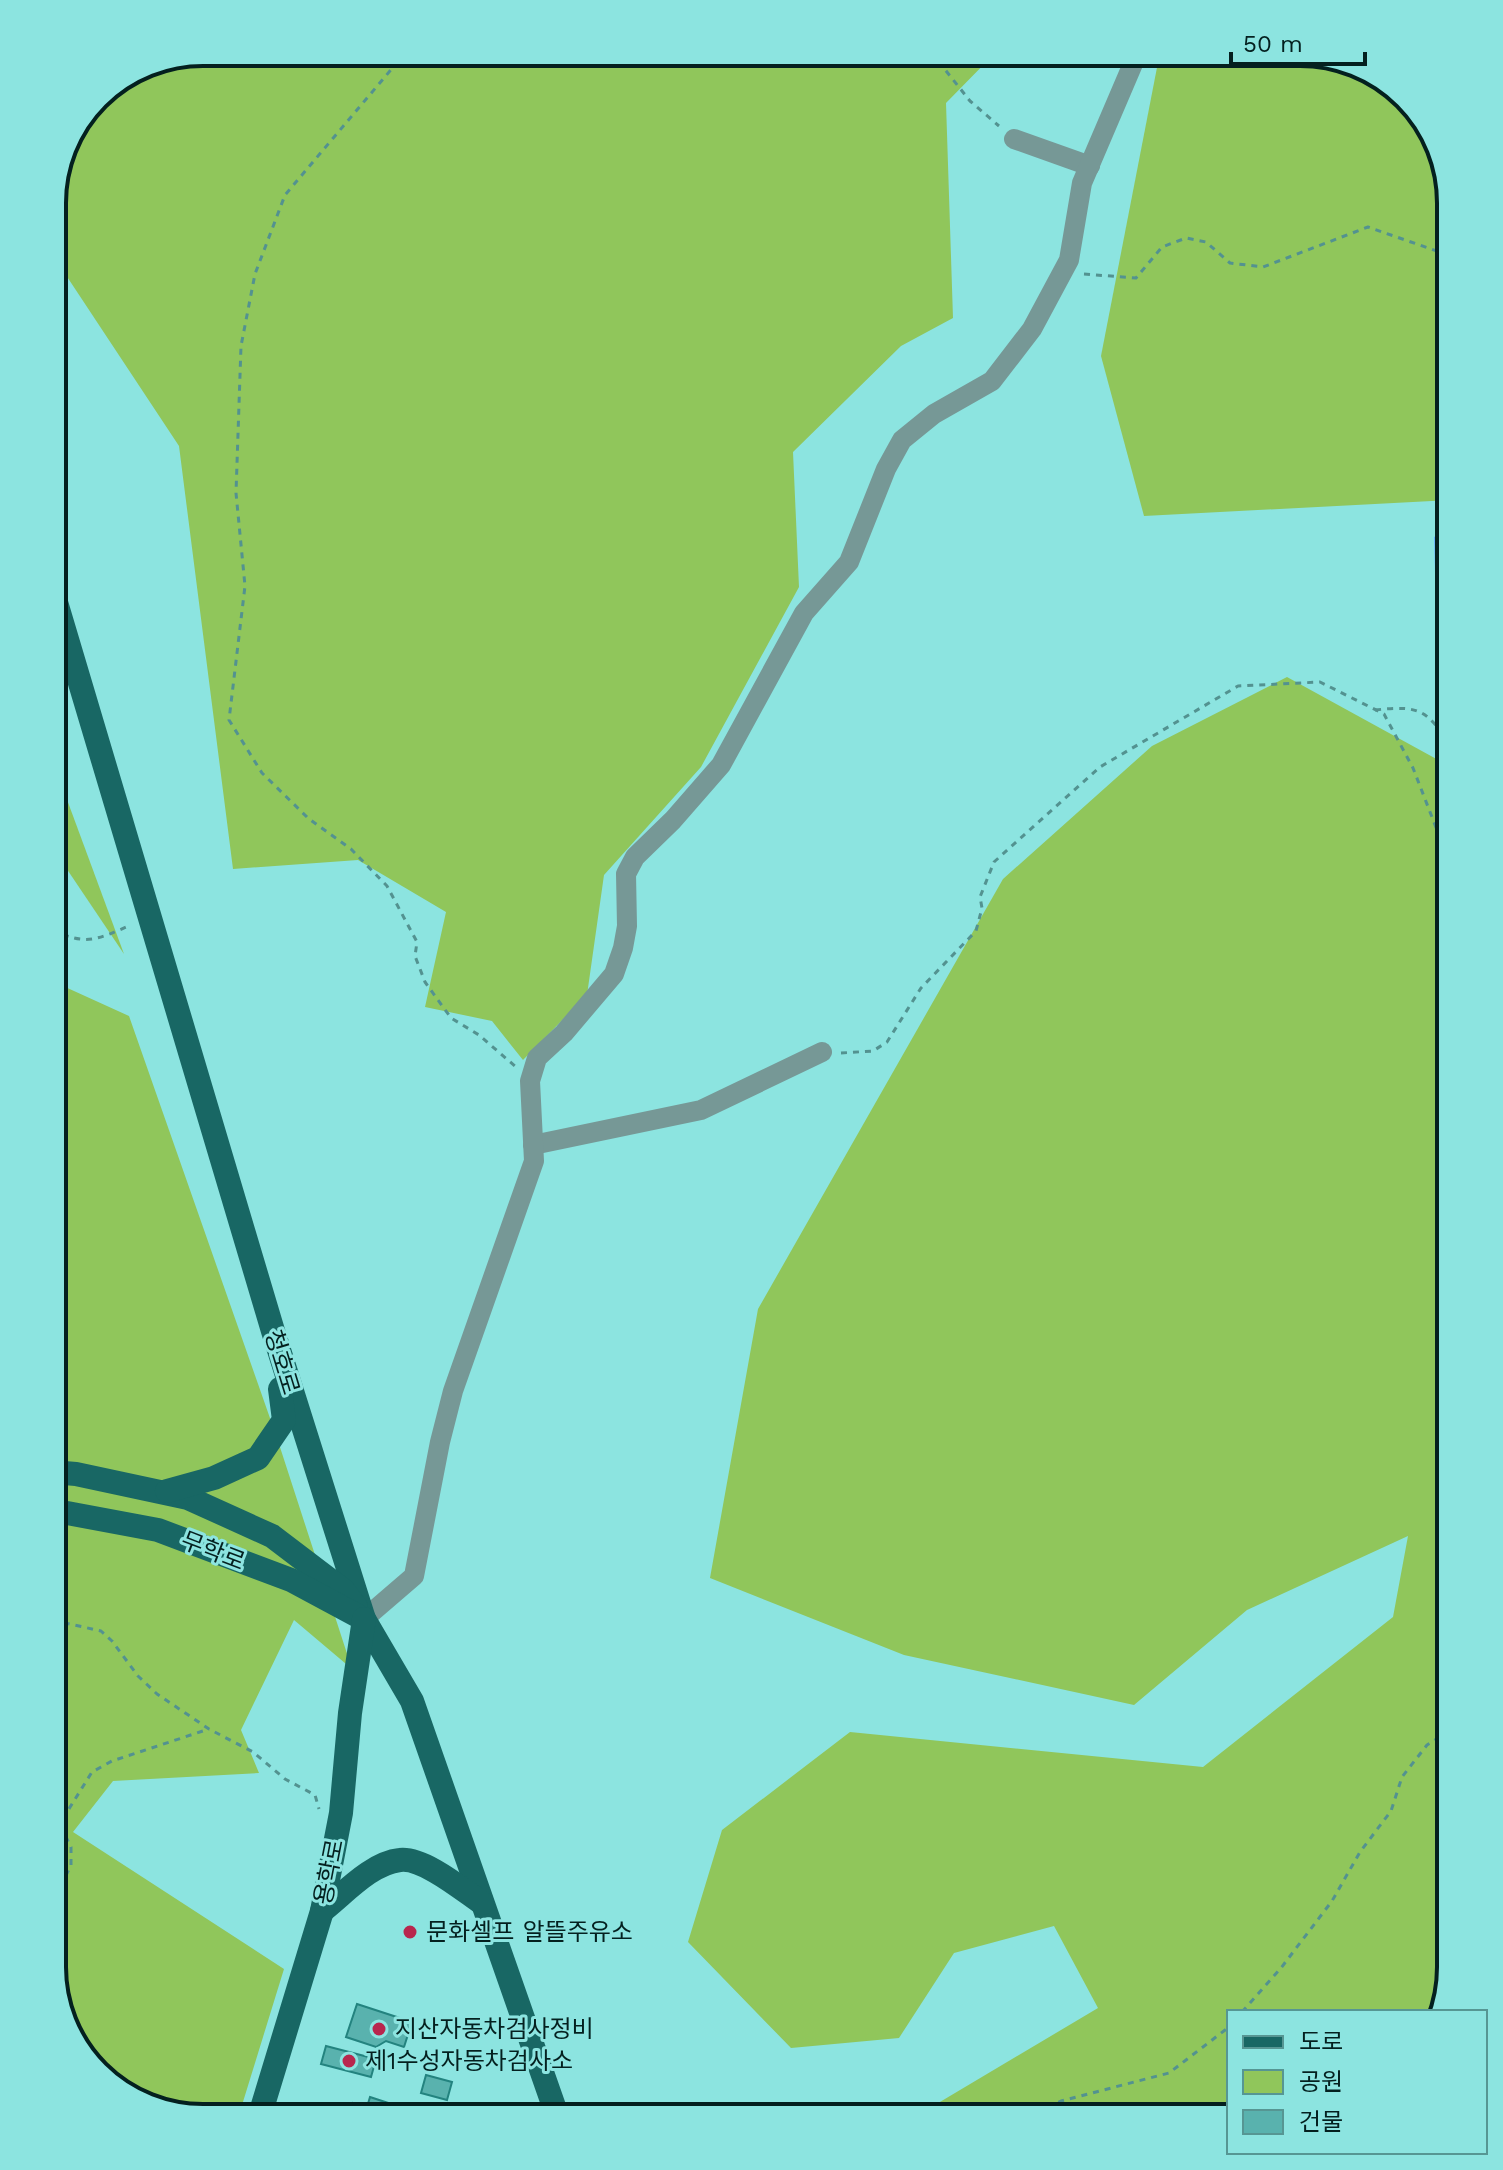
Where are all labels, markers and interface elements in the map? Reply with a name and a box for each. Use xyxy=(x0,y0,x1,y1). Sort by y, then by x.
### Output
scale bar xyxy=(1231,16,1365,66)
text: 50 m xyxy=(1243,30,1303,58)
street label: 청호로 xyxy=(259,1326,305,1398)
street label: 무학로 xyxy=(177,1526,249,1576)
street label: 용학로 xyxy=(309,1837,349,1907)
place label: 문화셀프 알뜰주유소 xyxy=(426,1918,633,1946)
marker: 문화셀프 알뜰주유소 xyxy=(401,1923,419,1941)
legend xyxy=(1227,2010,1487,2154)
place label: 지산자동차검사정비 xyxy=(395,2015,594,2043)
marker: 지산자동차검사정비 xyxy=(370,2020,388,2038)
text: 도로 xyxy=(1299,2028,1343,2056)
place label: 제1수성자동차검사소 xyxy=(365,2047,573,2075)
marker: 제1수성자동차검사소 xyxy=(340,2052,358,2070)
text: 공원 xyxy=(1299,2068,1343,2096)
text: 건물 xyxy=(1299,2108,1343,2136)

